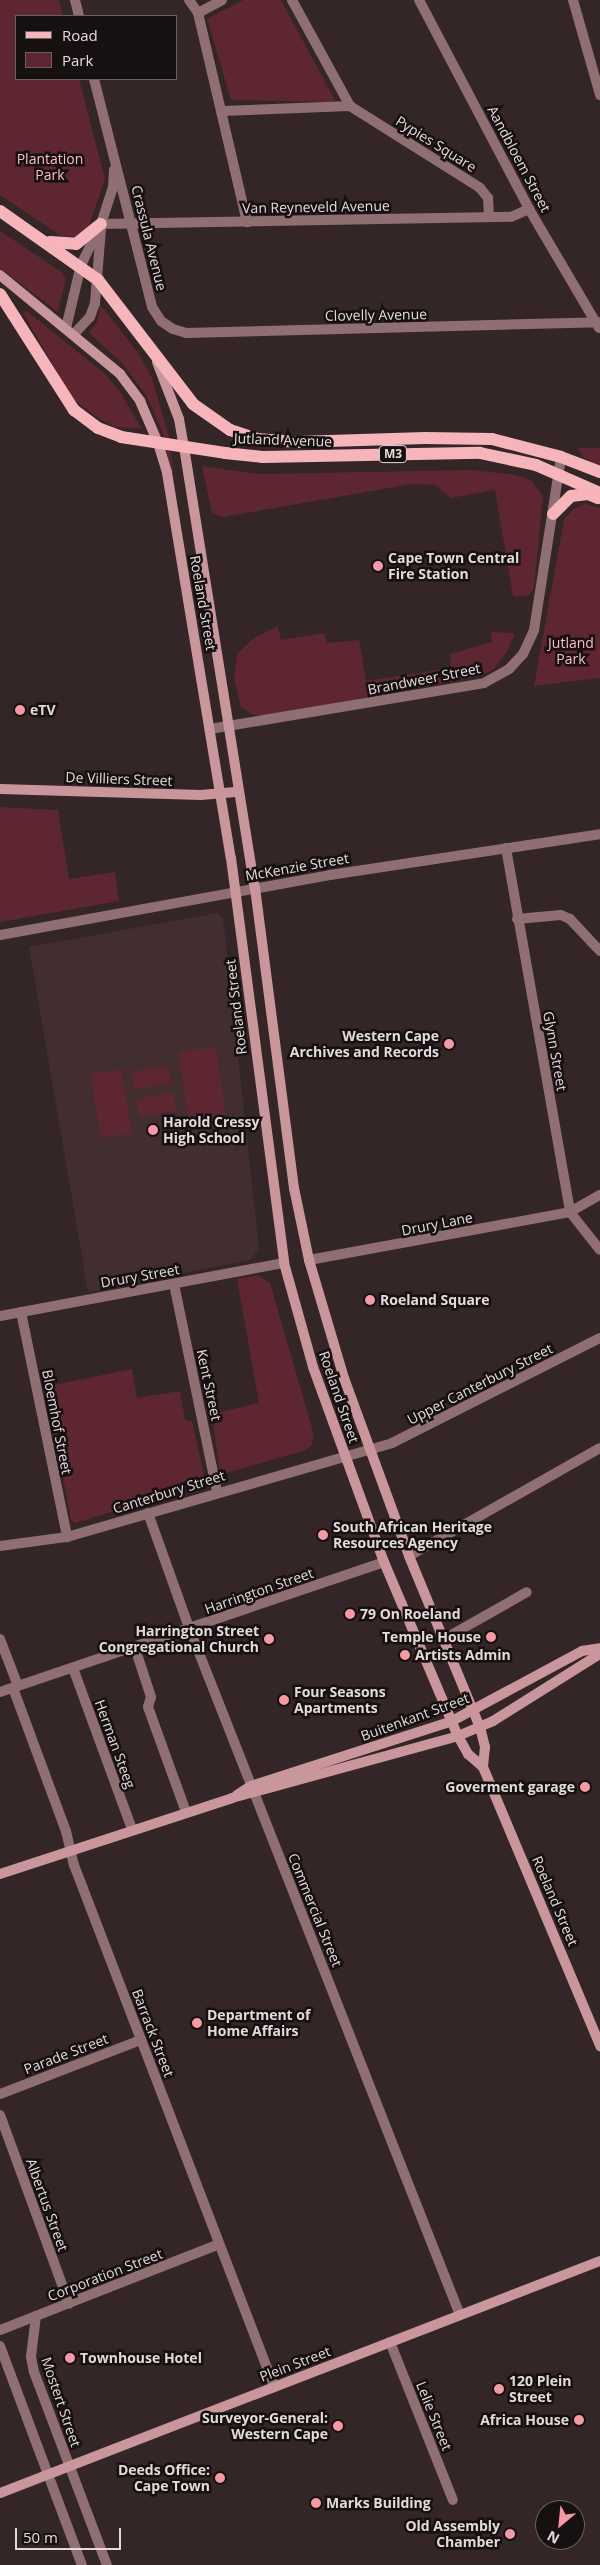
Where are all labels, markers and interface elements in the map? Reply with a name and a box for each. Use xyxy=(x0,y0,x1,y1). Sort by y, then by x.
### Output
legend xyxy=(15,15,178,80)
text: Road xyxy=(62,25,98,45)
text: Park xyxy=(62,50,93,70)
street label: Aandbloem Street xyxy=(484,103,554,215)
street label: Pypies Square xyxy=(393,113,479,175)
park label: Plantation Park xyxy=(17,151,83,184)
street label: Crassula Avenue xyxy=(128,184,170,292)
street label: Van Reyneveld Avenue xyxy=(242,197,390,217)
street label: Clovelly Avenue xyxy=(325,306,427,324)
street label: Jutland Avenue xyxy=(234,430,332,450)
road number: M3 xyxy=(378,444,408,464)
place label: Cape Town Central Fire Station xyxy=(388,550,519,582)
street label: Roeland Street xyxy=(186,554,220,652)
marker: Cape Town Central Fire Station xyxy=(372,560,384,572)
park label: Jutland Park xyxy=(548,635,594,668)
street label: Brandweer Street xyxy=(366,660,482,698)
place label: eTV xyxy=(30,702,55,718)
marker: eTV xyxy=(14,704,26,716)
street label: De Villiers Street xyxy=(65,769,173,789)
street label: McKenzie Street xyxy=(244,850,350,884)
street label: Roeland Street xyxy=(222,958,250,1056)
street label: Glynn Street xyxy=(540,1010,570,1092)
place label: Western Cape Archives and Records xyxy=(290,1028,439,1060)
marker: Western Cape Archives and Records xyxy=(443,1038,455,1050)
place label: Harold Cressy High School xyxy=(163,1114,259,1146)
marker: Harold Cressy High School xyxy=(147,1124,159,1136)
street label: Drury Lane xyxy=(400,1209,474,1239)
street label: Drury Street xyxy=(99,1261,181,1291)
place label: Roeland Square xyxy=(380,1292,489,1308)
marker: Roeland Square xyxy=(364,1294,376,1306)
street label: Upper Canterbury Street xyxy=(404,1340,556,1428)
street label: Kent Street xyxy=(193,1348,225,1422)
street label: Roeland Street xyxy=(315,1349,363,1445)
street label: Bloemhof Street xyxy=(39,1368,75,1476)
street label: Canterbury Street xyxy=(111,1467,227,1517)
place label: South African Heritage Resources Agency xyxy=(333,1519,492,1551)
marker: South African Heritage Resources Agency xyxy=(317,1529,329,1541)
street label: Harrington Street xyxy=(202,1564,316,1618)
place label: 79 On Roeland xyxy=(360,1606,461,1622)
marker: 79 On Roeland xyxy=(344,1608,356,1620)
place label: Harrington Street Congregational Church xyxy=(99,1623,259,1655)
place label: Temple House xyxy=(382,1629,481,1645)
marker: Temple House xyxy=(485,1631,497,1643)
marker: Harrington Street Congregational Church xyxy=(263,1633,275,1645)
place label: Artists Admin xyxy=(415,1647,511,1663)
marker: Artists Admin xyxy=(399,1649,411,1661)
place label: Four Seasons Apartments xyxy=(294,1684,386,1716)
street label: Buitenkant Street xyxy=(359,1690,471,1744)
marker: Four Seasons Apartments xyxy=(278,1694,290,1706)
street label: Herman Steeg xyxy=(91,1697,139,1791)
place label: Goverment garage xyxy=(445,1779,575,1795)
marker: Goverment garage xyxy=(579,1781,591,1793)
street label: Commercial Street xyxy=(285,1851,345,1969)
street label: Roeland Street xyxy=(528,1853,582,1949)
street label: Barrack Street xyxy=(129,1987,177,2079)
place label: Department of Home Affairs xyxy=(207,2007,310,2040)
marker: Department of Home Affairs xyxy=(191,2017,203,2029)
street label: Parade Street xyxy=(22,2030,110,2078)
street label: Albertus Street xyxy=(22,2156,72,2254)
street label: Corporation Street xyxy=(45,2245,165,2305)
street label: Plein Street xyxy=(257,2343,333,2385)
place label: Townhouse Hotel xyxy=(80,2350,202,2366)
marker: Townhouse Hotel xyxy=(64,2352,76,2364)
street label: Mostert Street xyxy=(38,2355,84,2449)
place label: 120 Plein Street xyxy=(509,2373,571,2406)
street label: Lelie Street xyxy=(413,2379,455,2453)
marker: 120 Plein Street xyxy=(493,2383,505,2395)
place label: Surveyor-General: Western Cape xyxy=(202,2410,328,2442)
place label: Africa House xyxy=(480,2412,569,2428)
marker: Africa House xyxy=(573,2414,585,2426)
marker: Surveyor-General: Western Cape xyxy=(332,2420,344,2432)
place label: Deeds Office: Cape Town xyxy=(118,2462,210,2494)
marker: Deeds Office: Cape Town xyxy=(214,2472,226,2484)
place label: Marks Building xyxy=(326,2495,431,2511)
marker: Marks Building xyxy=(310,2497,322,2509)
north arrow xyxy=(535,2500,585,2550)
scale bar xyxy=(18,2518,124,2550)
place label: Old Assembly Chamber xyxy=(405,2518,500,2550)
text: 50 m xyxy=(23,2527,58,2547)
text: N xyxy=(544,2527,563,2549)
marker: Old Assembly Chamber xyxy=(504,2528,516,2540)

